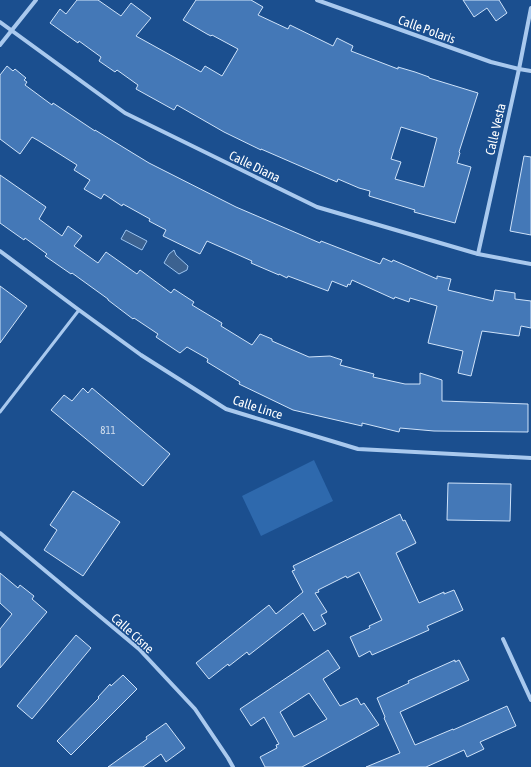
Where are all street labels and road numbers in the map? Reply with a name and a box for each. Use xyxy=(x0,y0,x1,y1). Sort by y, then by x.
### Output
street label: Calle Polaris xyxy=(396,12,458,47)
street label: Calle Vesta xyxy=(482,102,509,156)
street label: Calle Diana xyxy=(227,148,283,185)
street label: Calle Lince xyxy=(231,392,285,423)
street label: Calle Cisne xyxy=(108,610,157,656)

